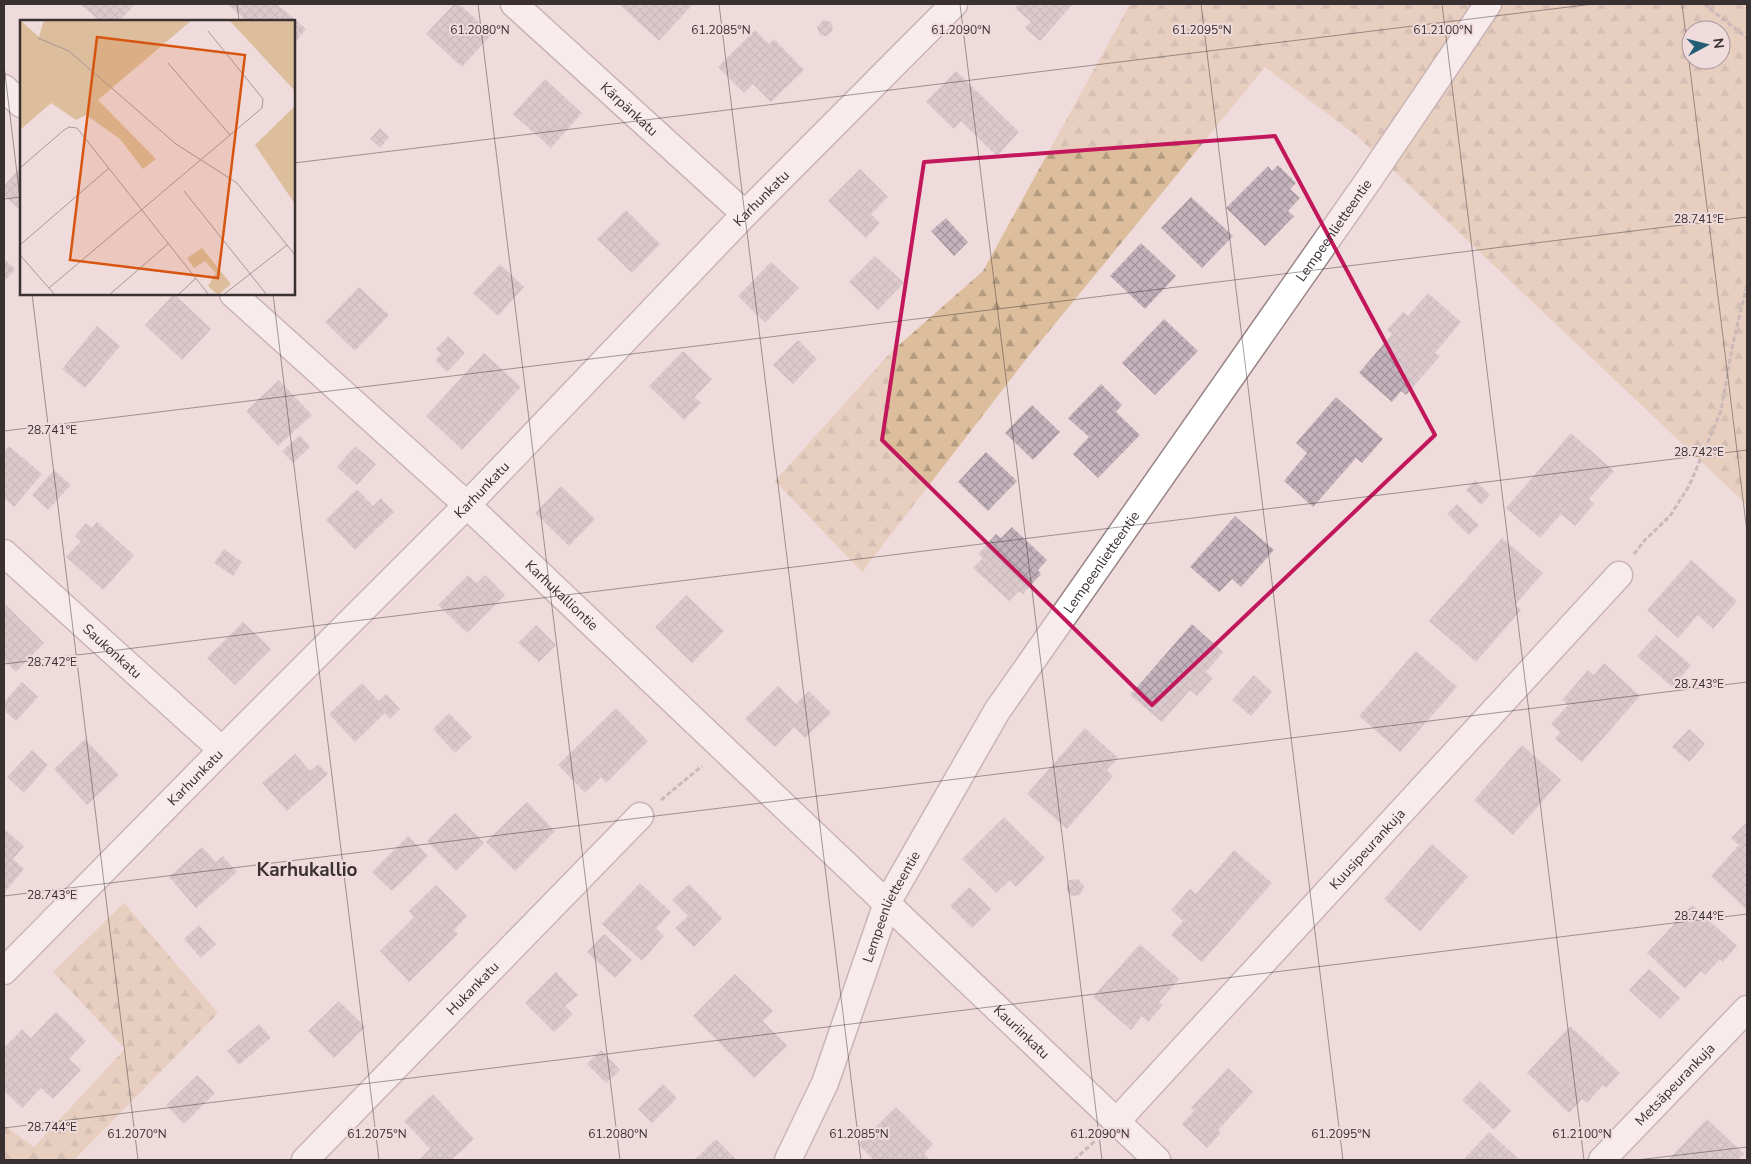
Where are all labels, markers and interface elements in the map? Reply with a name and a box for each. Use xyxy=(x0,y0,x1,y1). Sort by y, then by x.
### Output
inset map xyxy=(20,20,295,295)
north arrow xyxy=(1681,20,1731,70)
text: 61.2080°N xyxy=(450,22,510,38)
text: 61.2085°N xyxy=(691,22,751,38)
text: 61.2090°N xyxy=(931,22,991,38)
text: 61.2095°N xyxy=(1172,22,1232,38)
text: 61.2100°N xyxy=(1413,22,1473,38)
text: N xyxy=(1708,37,1728,50)
street label: Kärpänkatu xyxy=(596,78,662,140)
street label: Karhunkatu xyxy=(729,166,793,230)
street label: Lempeenlietteentie xyxy=(1291,175,1376,285)
text: 28.741°E xyxy=(1674,211,1724,227)
text: 28.741°E xyxy=(27,422,77,438)
text: 28.742°E xyxy=(1674,444,1724,460)
street label: Karhunkatu xyxy=(450,457,513,522)
street label: Lempeenlietteentie xyxy=(1059,507,1144,617)
street label: Karhukalliontie xyxy=(521,556,603,634)
street label: Saukonkatu xyxy=(79,619,146,683)
text: 28.742°E xyxy=(27,654,77,670)
text: 28.743°E xyxy=(1674,676,1724,692)
street label: Karhunkatu xyxy=(163,745,227,810)
street label: Kuusipeurankuja xyxy=(1325,804,1409,894)
street label: Lempeenlietteentie xyxy=(858,847,924,965)
district label: Karhukallio xyxy=(257,857,358,883)
text: 28.743°E xyxy=(27,887,77,903)
text: 28.744°E xyxy=(1674,908,1724,924)
street label: Hukankatu xyxy=(442,957,503,1019)
street label: Kauriinkatu xyxy=(990,1000,1054,1063)
street label: Metsäpeurankuja xyxy=(1631,1039,1719,1130)
text: 28.744°E xyxy=(27,1119,77,1135)
text: 61.2070°N xyxy=(107,1126,167,1142)
text: 61.2075°N xyxy=(347,1126,407,1142)
text: 61.2080°N xyxy=(588,1126,648,1142)
text: 61.2085°N xyxy=(829,1126,889,1142)
text: 61.2090°N xyxy=(1070,1126,1130,1142)
text: 61.2095°N xyxy=(1311,1126,1371,1142)
text: 61.2100°N xyxy=(1552,1126,1612,1142)

